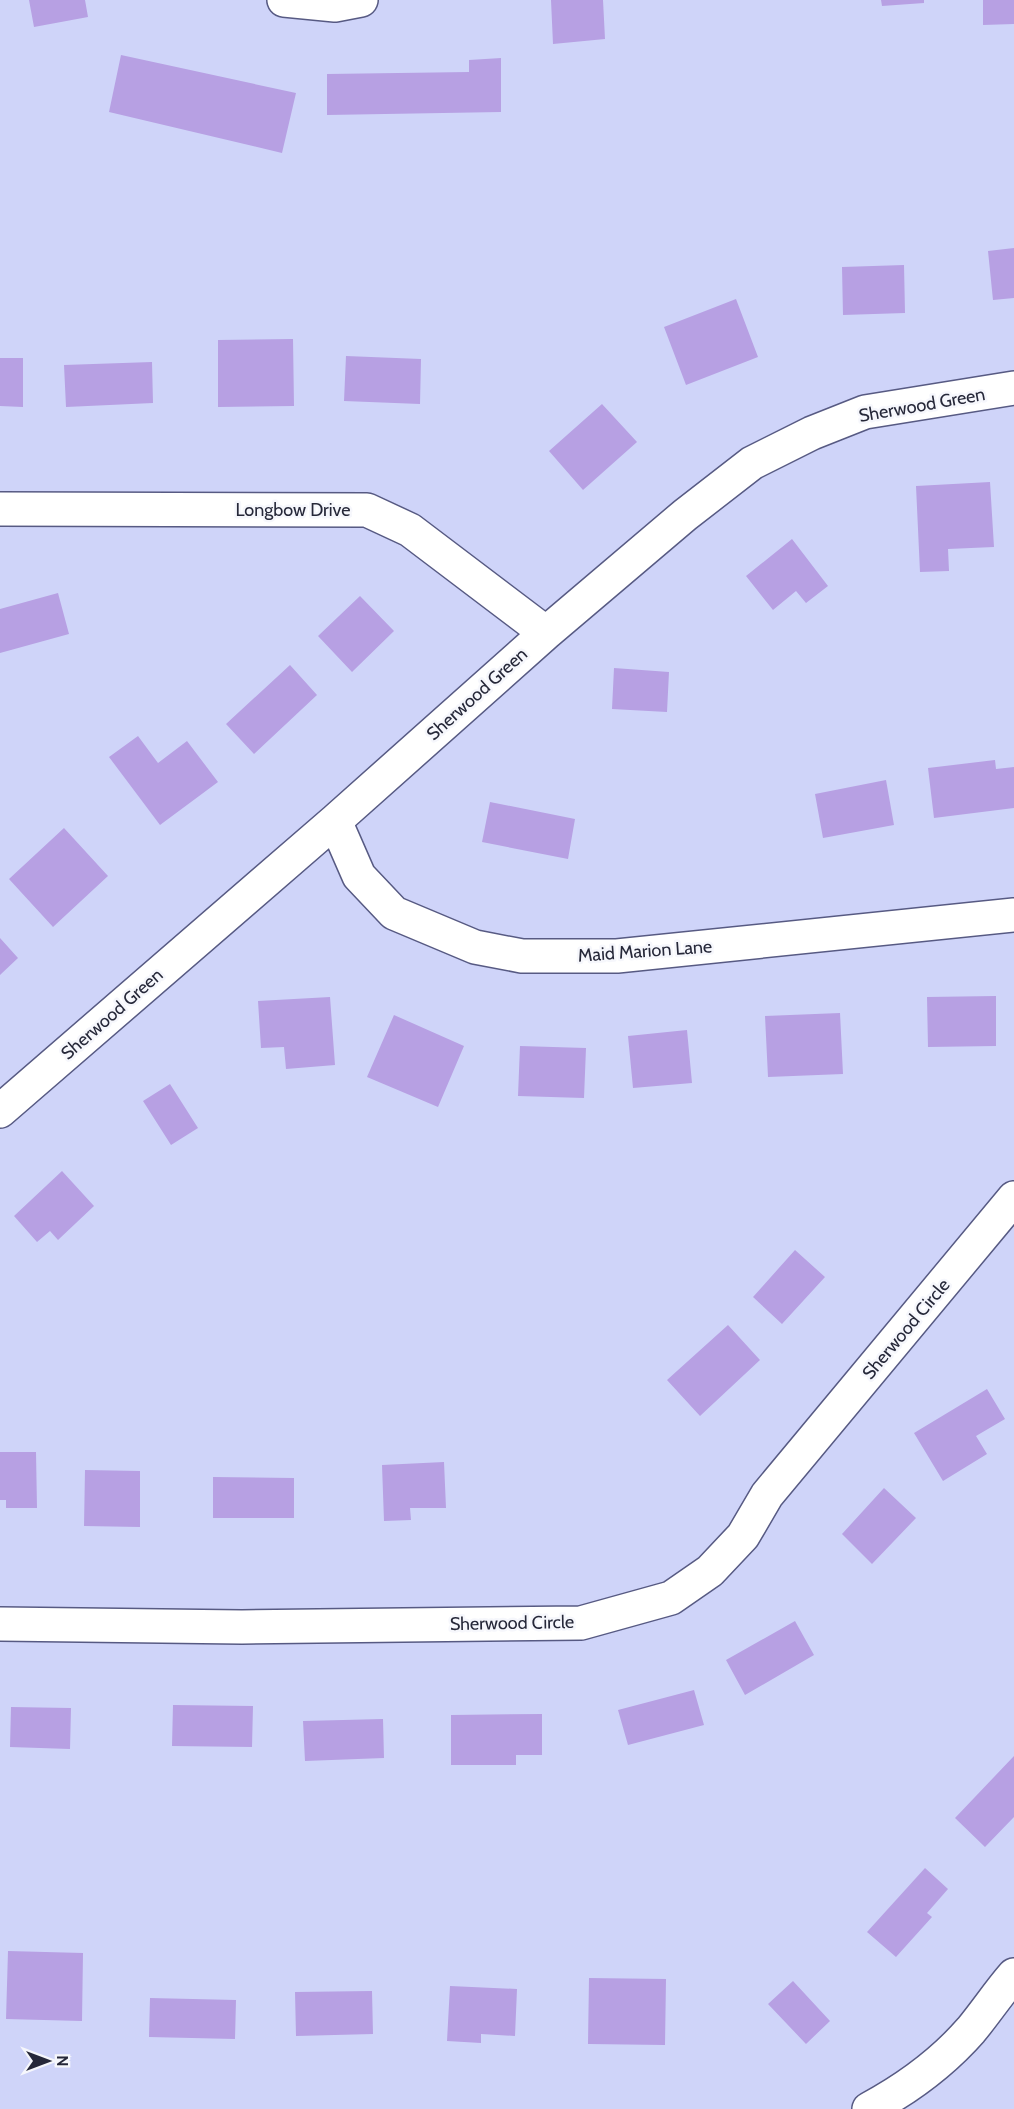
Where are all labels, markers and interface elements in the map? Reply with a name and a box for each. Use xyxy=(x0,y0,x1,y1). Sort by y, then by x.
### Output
street label: Sherwood Green xyxy=(857,383,987,427)
street label: Longbow Drive xyxy=(235,499,351,521)
street label: Sherwood Green xyxy=(422,643,532,745)
street label: Maid Marion Lane xyxy=(577,935,713,967)
street label: Sherwood Green xyxy=(57,964,167,1064)
street label: Sherwood Circle xyxy=(858,1274,954,1384)
street label: Sherwood Circle xyxy=(450,1611,574,1635)
north arrow xyxy=(18,2031,78,2091)
text: N xyxy=(53,2055,72,2067)

